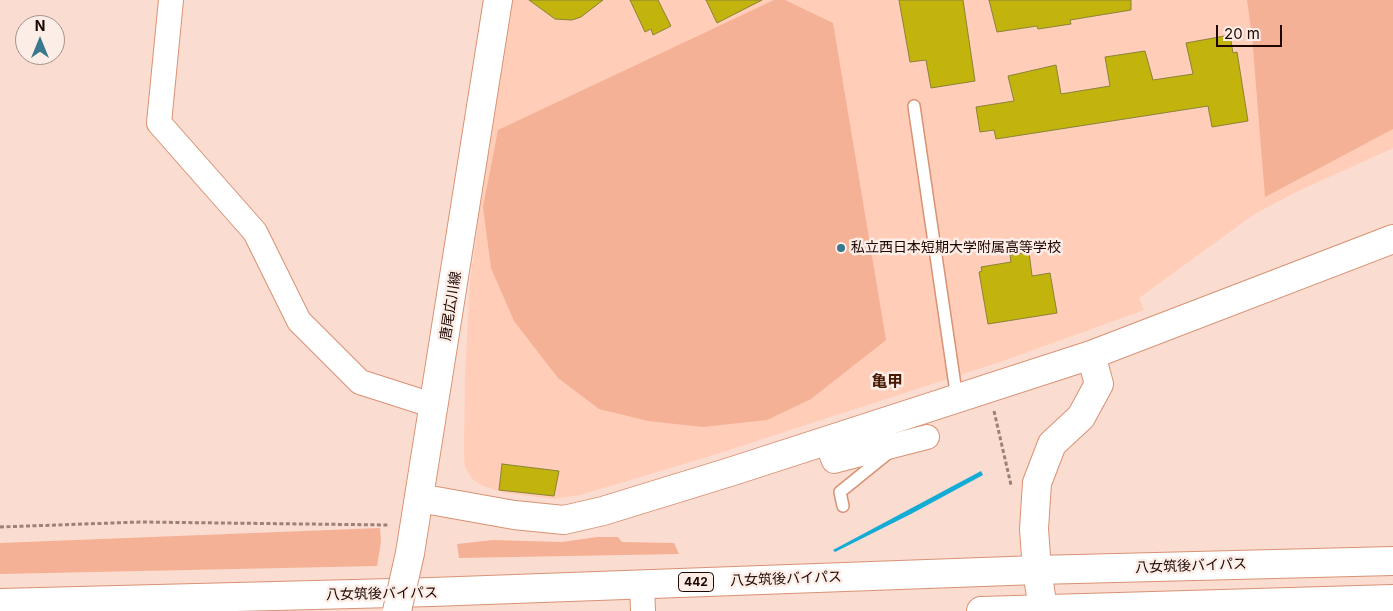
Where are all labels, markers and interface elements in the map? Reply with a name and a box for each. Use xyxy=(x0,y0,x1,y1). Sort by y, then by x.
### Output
north arrow xyxy=(15,15,65,65)
scale bar xyxy=(1218,15,1284,47)
text: N xyxy=(35,17,45,34)
text: 20 m xyxy=(1224,24,1260,43)
place label: 私立西日本短期大学附属高等学校 xyxy=(851,240,1061,256)
marker: 私立西日本短期大学附属高等学校 xyxy=(835,242,847,254)
street label: 唐尾広川線 xyxy=(437,270,465,342)
district label: 亀甲 xyxy=(871,372,903,392)
street label: 八女筑後バイパス xyxy=(1135,556,1247,576)
street label: 八女筑後バイパス xyxy=(730,569,842,589)
road number: 442 xyxy=(678,572,714,592)
street label: 八女筑後バイパス xyxy=(326,585,438,603)

